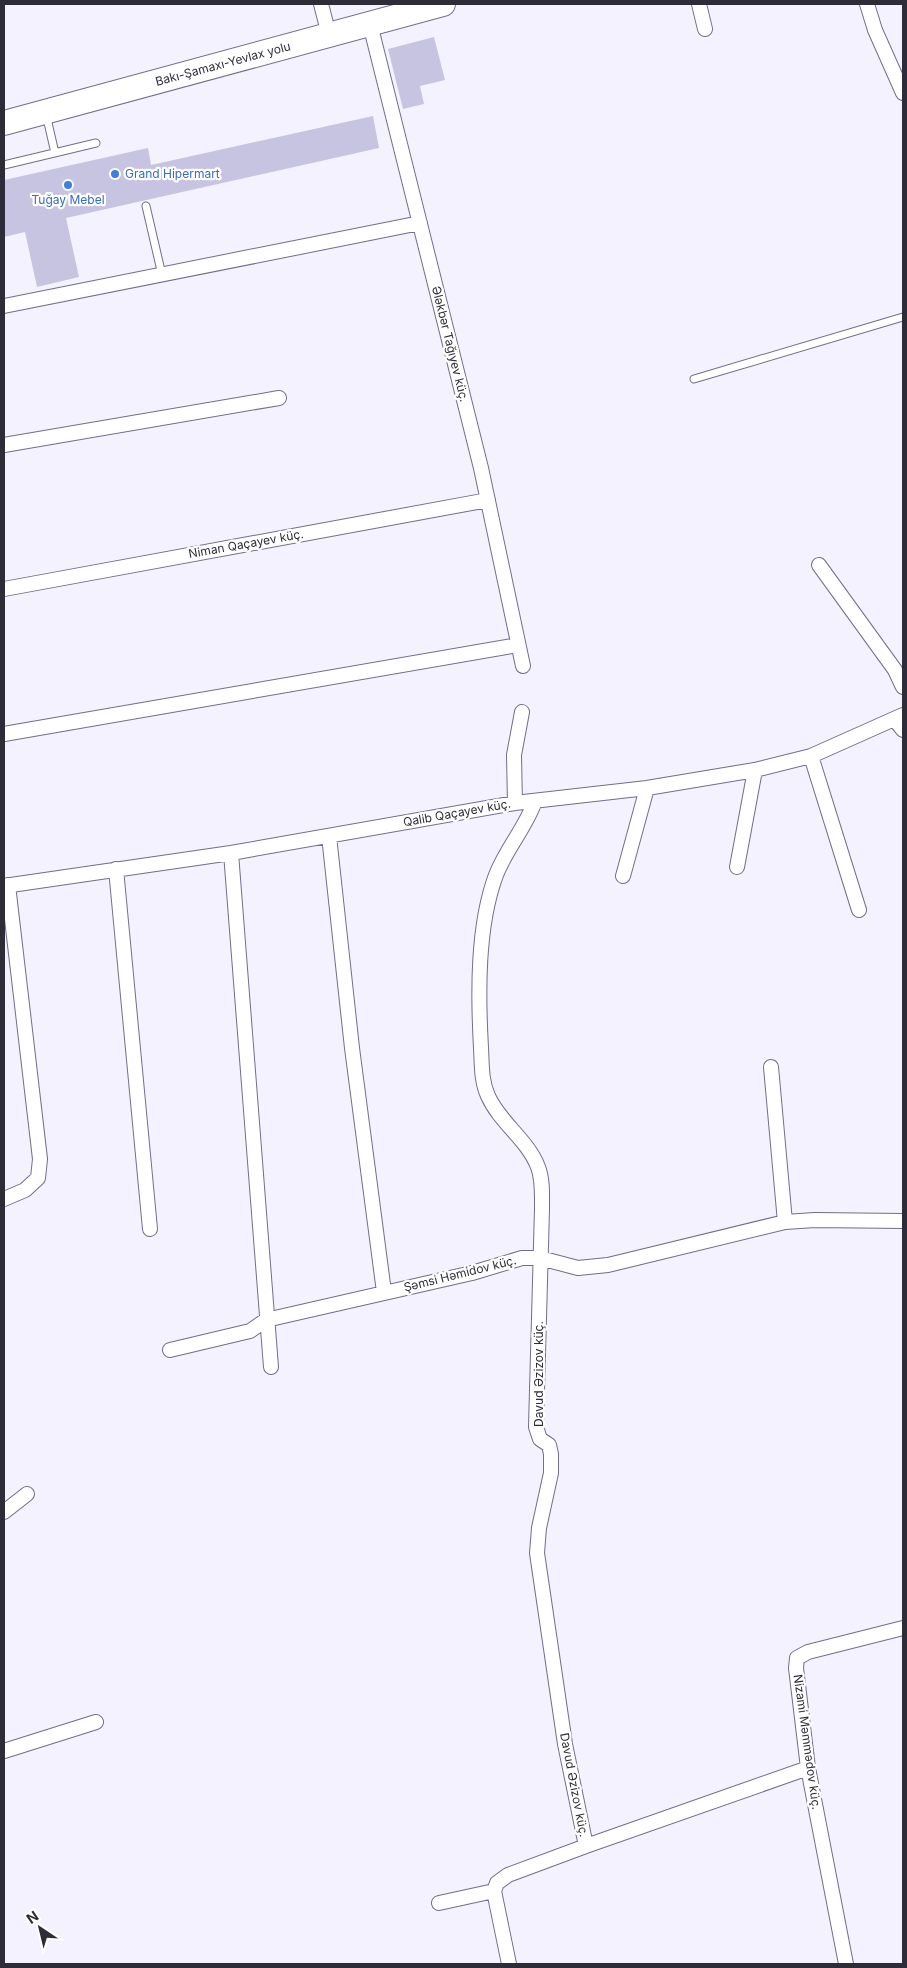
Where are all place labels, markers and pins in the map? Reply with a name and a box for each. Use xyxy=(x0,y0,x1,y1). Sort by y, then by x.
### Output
place label: Grand Hipermart xyxy=(125,166,220,181)
marker: Grand Hipermart xyxy=(109,168,121,180)
marker: Tuğay Mebel xyxy=(62,179,74,191)
place label: Tuğay Mebel xyxy=(31,192,105,207)

